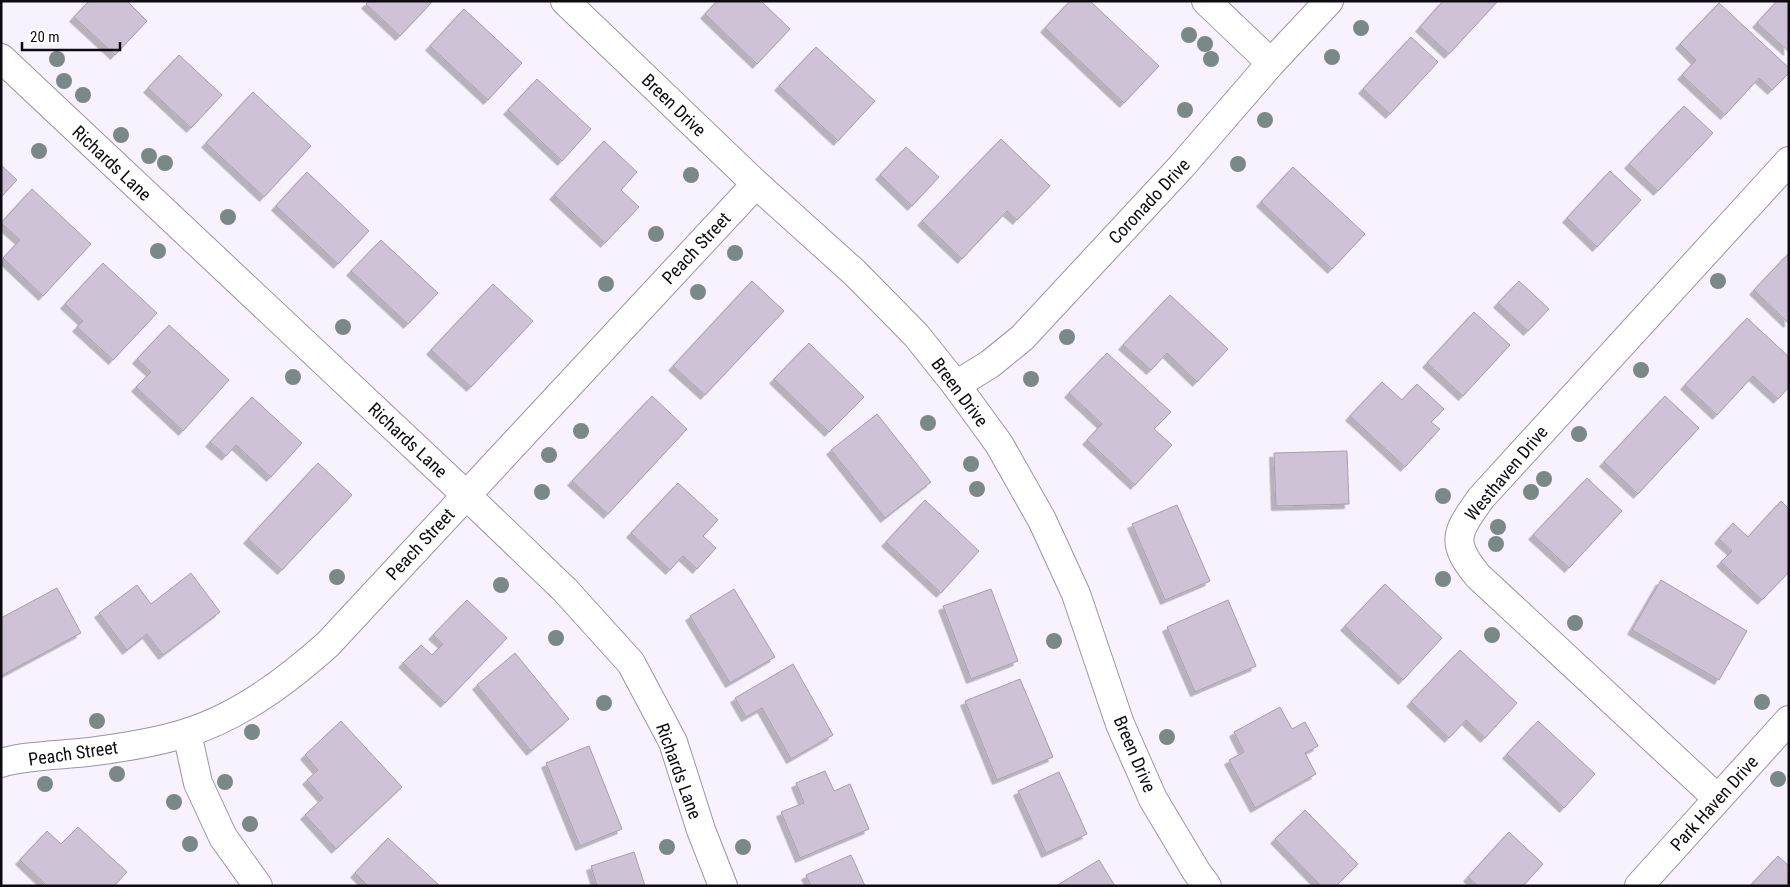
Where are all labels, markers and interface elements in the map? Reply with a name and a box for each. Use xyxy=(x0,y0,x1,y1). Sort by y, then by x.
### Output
scale bar xyxy=(22,20,120,52)
text: 20 m xyxy=(30,28,60,46)
street label: Breen Drive xyxy=(638,69,710,141)
street label: Richards Lane xyxy=(68,121,156,205)
street label: Coronado Drive xyxy=(1104,154,1194,248)
street label: Peach Street xyxy=(658,208,734,288)
street label: Breen Drive xyxy=(927,353,993,431)
street label: Richards Lane xyxy=(364,398,452,482)
street label: Westhaven Drive xyxy=(1460,421,1552,525)
street label: Peach Street xyxy=(382,504,458,584)
street label: Breen Drive xyxy=(1110,713,1160,795)
street label: Richards Lane xyxy=(652,720,706,822)
street label: Peach Street xyxy=(27,736,119,770)
street label: Park Haven Drive xyxy=(1666,751,1762,855)

